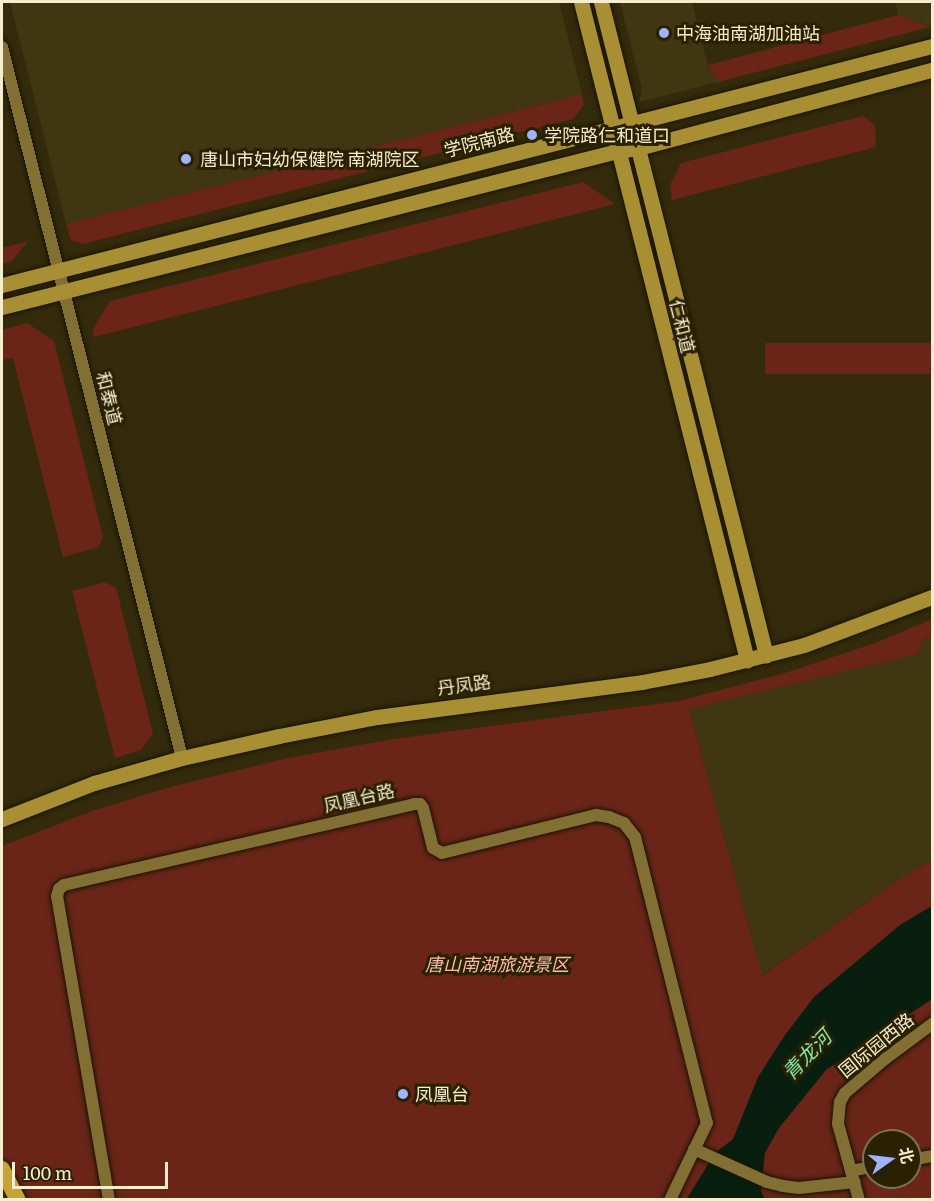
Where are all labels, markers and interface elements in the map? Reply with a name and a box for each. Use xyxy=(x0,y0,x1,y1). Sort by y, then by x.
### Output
place label: 中海油南湖加油站 xyxy=(676,22,820,44)
marker: 中海油南湖加油站 xyxy=(657,26,671,40)
street label: 学院南路 xyxy=(441,123,517,161)
place label: 学院路仁和道口 xyxy=(544,124,670,146)
marker: 学院路仁和道口 xyxy=(525,128,539,142)
place label: 唐山市妇幼保健院 南湖院区 xyxy=(200,148,420,170)
marker: 唐山市妇幼保健院 南湖院区 xyxy=(177,150,195,168)
street label: 仁和道 xyxy=(665,297,699,355)
street label: 和泰道 xyxy=(92,369,126,427)
street label: 丹凤路 xyxy=(436,671,492,699)
street label: 凤凰台路 xyxy=(321,779,397,817)
park label: 唐山南湖旅游景区 xyxy=(425,953,569,975)
street label: 国际园西路 xyxy=(834,1008,918,1082)
water label: 青龙河 xyxy=(777,1024,835,1084)
place label: 凤凰台 xyxy=(415,1083,469,1105)
marker: 凤凰台 xyxy=(396,1087,410,1101)
north arrow xyxy=(862,1129,922,1189)
text: 北 xyxy=(894,1144,921,1166)
scale bar xyxy=(15,1150,171,1188)
text: 100 m xyxy=(23,1159,72,1186)

